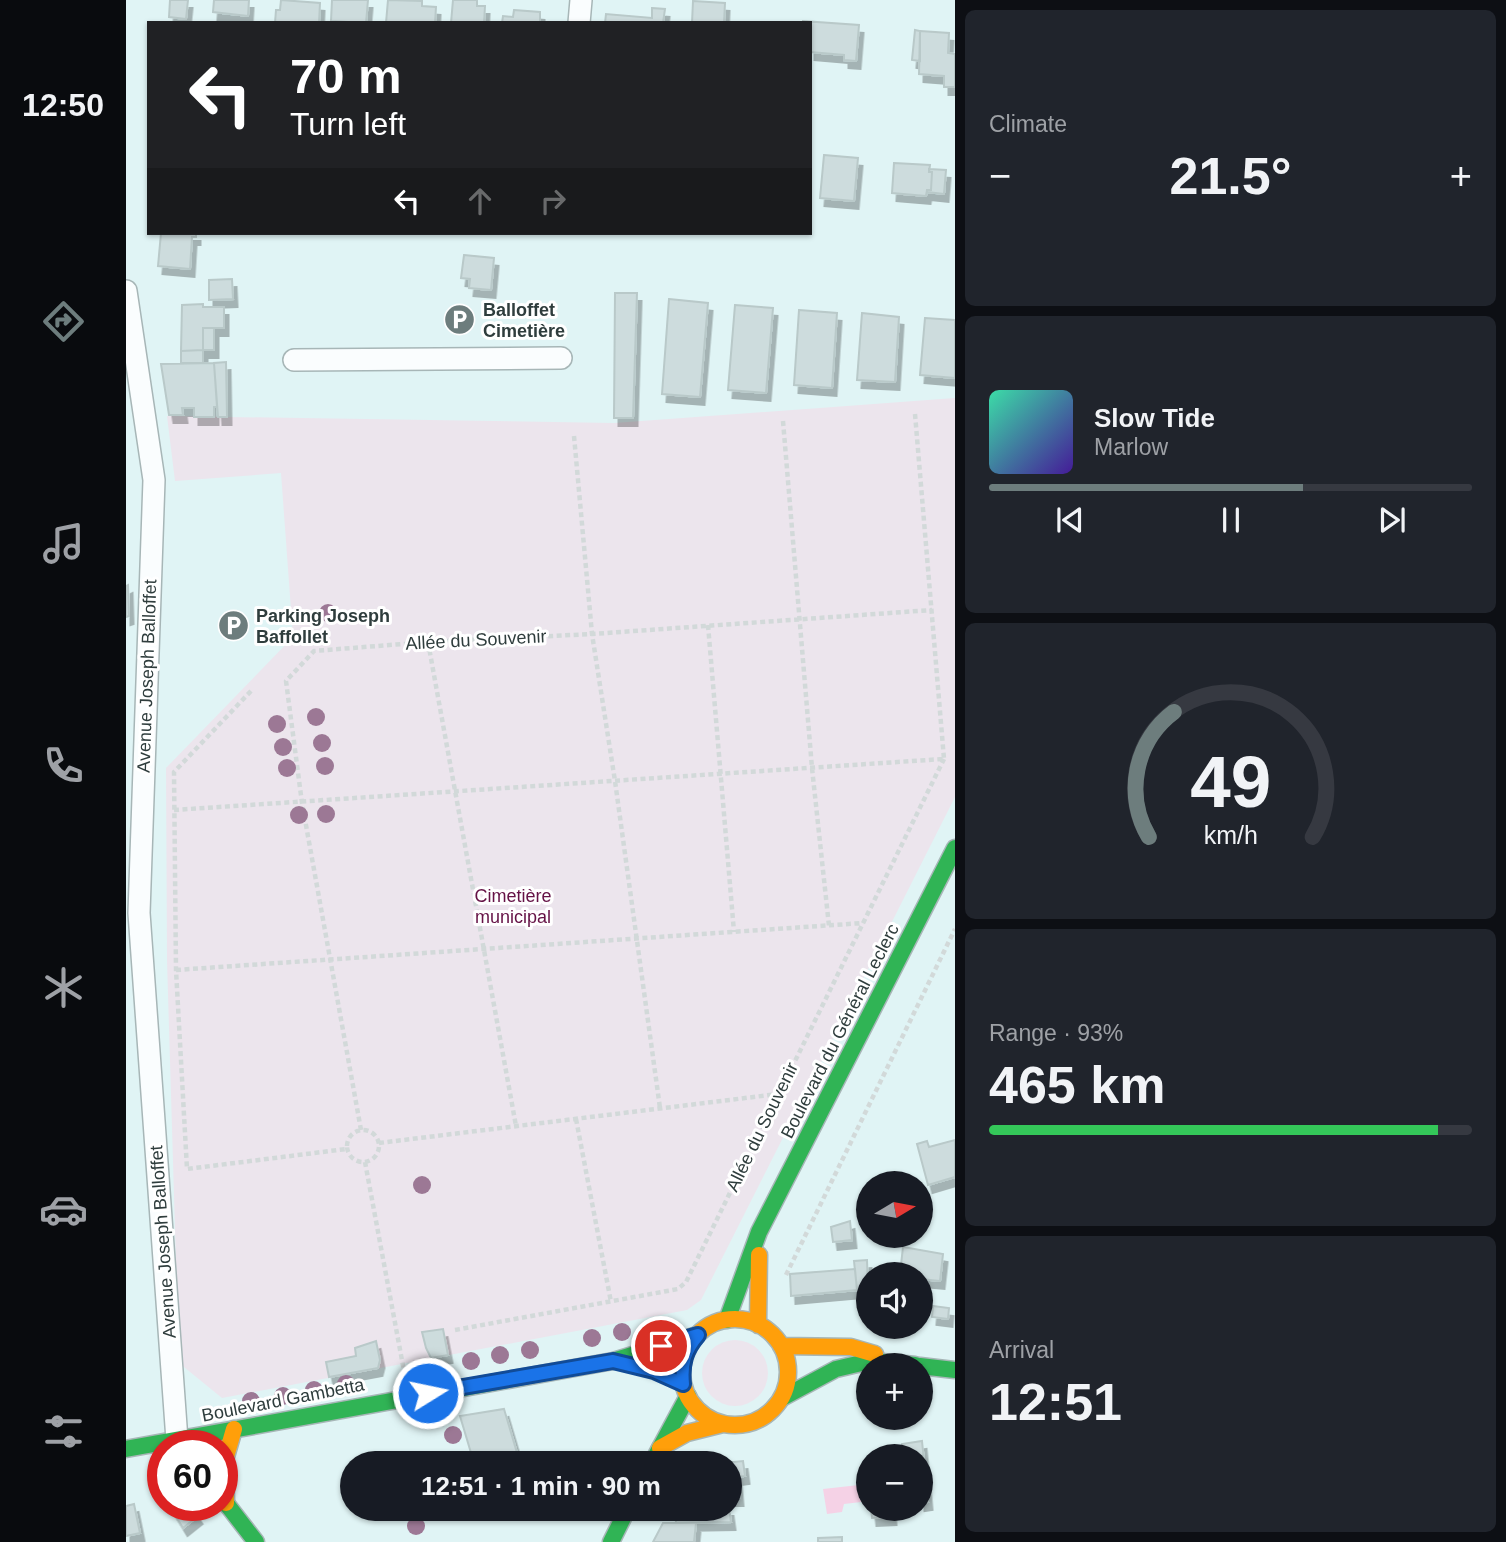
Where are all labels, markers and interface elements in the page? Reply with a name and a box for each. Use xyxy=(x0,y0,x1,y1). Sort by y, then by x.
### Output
icon: left xyxy=(175,49,266,140)
text: 70 m xyxy=(290,49,402,103)
text: 12:50 xyxy=(22,87,104,123)
text: Turn left xyxy=(290,106,406,142)
text: Climate xyxy=(989,111,1067,137)
text: 21.5° xyxy=(1169,147,1292,205)
text: − xyxy=(989,155,1011,197)
text: + xyxy=(1450,155,1472,197)
icon: left xyxy=(388,182,426,220)
icon: ahead xyxy=(461,182,499,220)
icon: right xyxy=(534,182,572,220)
icon: directions xyxy=(39,297,88,346)
place label: Balloffet Cimetière xyxy=(483,300,565,341)
parking icon: Balloffet Cimetière xyxy=(443,303,477,337)
text: Slow Tide xyxy=(1094,403,1215,433)
text: Marlow xyxy=(1094,434,1168,460)
icon: previous xyxy=(1051,501,1089,539)
icon: pause xyxy=(1212,501,1250,539)
icon: next xyxy=(1373,501,1411,539)
icon: music xyxy=(39,519,88,568)
street label: Avenue Joseph Balloffet xyxy=(134,579,160,773)
place label: Parking Joseph Baffollet xyxy=(256,606,390,647)
parking icon: Parking Joseph Baffollet xyxy=(216,609,250,643)
street label: Allée du Souvenir xyxy=(405,626,547,654)
icon: phone xyxy=(39,741,88,790)
text: 49 xyxy=(1190,741,1271,822)
text: km/h xyxy=(1203,821,1258,849)
park label: Cimetière municipal xyxy=(474,886,552,927)
street label: Boulevard du Général Leclerc xyxy=(777,920,903,1142)
icon: climate xyxy=(39,963,88,1012)
text: Range · 93% xyxy=(989,1020,1123,1046)
text: 465 km xyxy=(989,1056,1165,1114)
street label: Allée du Souvenir xyxy=(722,1059,802,1195)
street label: Avenue Joseph Balloffet xyxy=(146,1145,180,1339)
north arrow xyxy=(856,1171,933,1248)
map controls xyxy=(856,1171,933,1521)
icon: car xyxy=(39,1185,88,1234)
button: sound xyxy=(856,1262,933,1339)
pin xyxy=(631,1316,691,1376)
icon: arrive xyxy=(642,1327,680,1365)
text: Arrival xyxy=(989,1337,1054,1363)
button: + xyxy=(856,1353,933,1430)
position arrow xyxy=(391,1356,465,1430)
text: 12:51 xyxy=(989,1373,1122,1431)
street label: Boulevard Gambetta xyxy=(200,1374,367,1426)
icon: filters xyxy=(39,1407,88,1456)
speed limit sign: 60 xyxy=(147,1430,238,1521)
button: − xyxy=(856,1444,933,1521)
text: 12:51 · 1 min · 90 m xyxy=(421,1471,661,1501)

